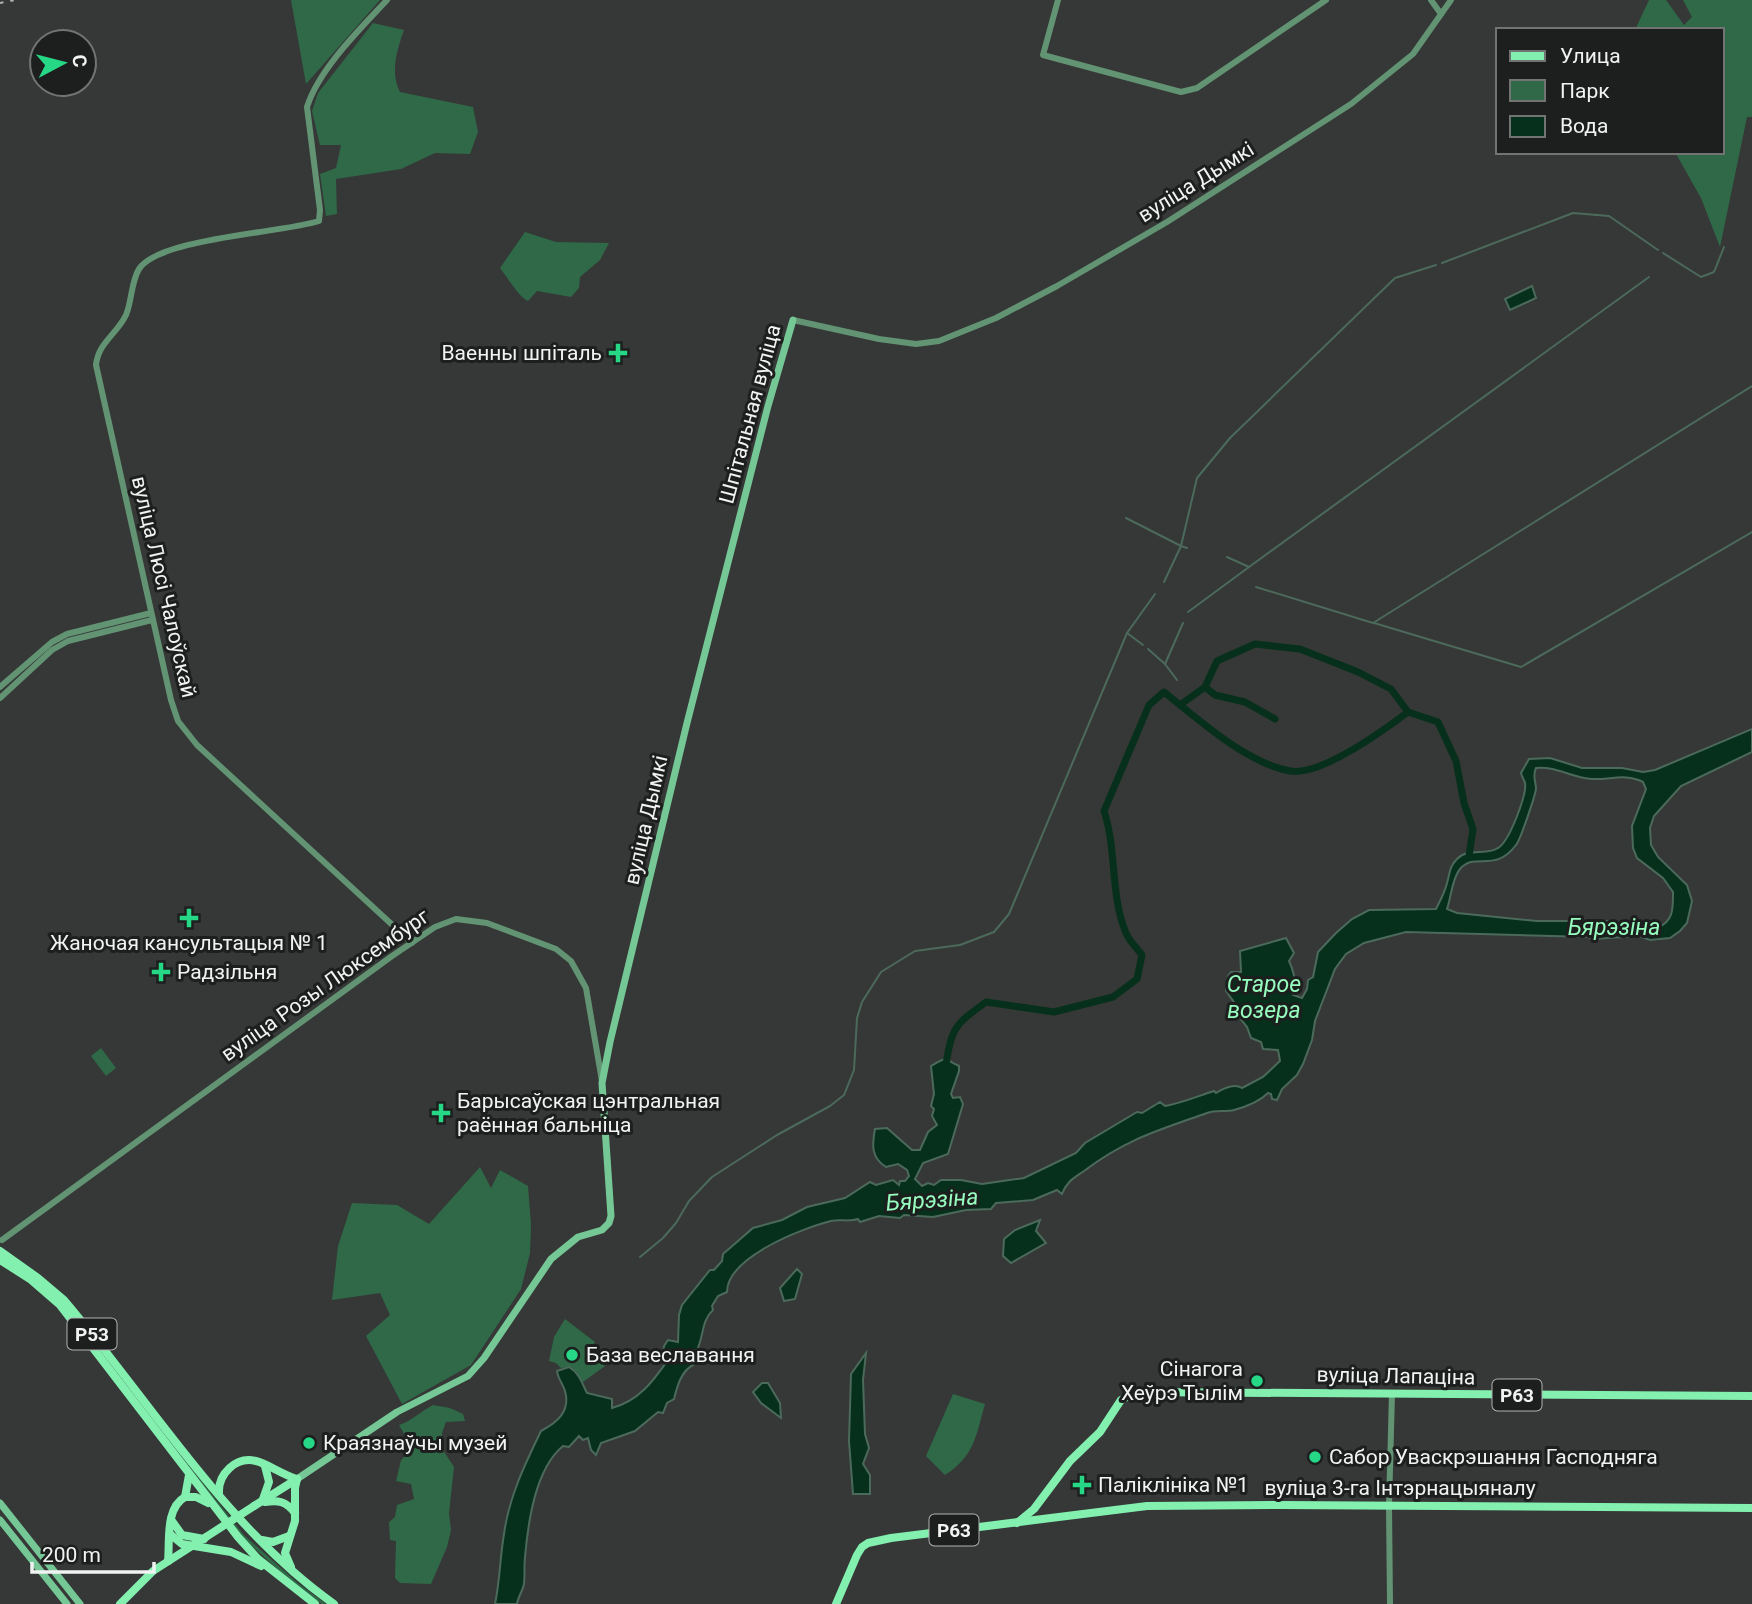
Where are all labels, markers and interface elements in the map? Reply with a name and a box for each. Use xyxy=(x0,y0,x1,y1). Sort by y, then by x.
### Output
north arrow xyxy=(28,28,98,98)
legend xyxy=(1496,28,1724,154)
text: Улица xyxy=(1560,44,1621,68)
text: С xyxy=(67,53,92,69)
text: Парк xyxy=(1560,79,1610,103)
text: Вода xyxy=(1560,114,1608,138)
street label: вуліца Дымкі xyxy=(1134,137,1258,227)
street label: Шпітальная вуліца xyxy=(715,322,785,506)
place label: Ваенны шпіталь xyxy=(442,341,602,365)
marker: Ваенны шпіталь xyxy=(608,343,628,363)
street label: вуліца Люсі Чалоўскай xyxy=(127,474,201,700)
street label: вуліца Дымкі xyxy=(619,753,673,887)
street label: вуліца Розы Люксембург xyxy=(217,904,434,1066)
marker: Жаночая кансультацыя № 1 xyxy=(179,908,199,928)
water label: Бярэзіна xyxy=(1568,914,1660,941)
place label: Жаночая кансультацыя № 1 xyxy=(50,931,328,955)
place label: Радзільня xyxy=(177,960,277,984)
marker: Радзільня xyxy=(151,962,171,982)
water label: Старое возера xyxy=(1227,971,1301,1024)
place label: Барысаўская цэнтральная раённая бальніца xyxy=(457,1089,720,1137)
marker: Барысаўская цэнтральная раённая бальніца xyxy=(431,1103,451,1123)
water label: Бярэзіна xyxy=(885,1183,979,1217)
road number: Р53 xyxy=(68,1318,116,1350)
place label: База веславання xyxy=(586,1343,755,1367)
marker: База веславання xyxy=(564,1347,580,1363)
place label: Сінагога Хеўрэ Тылім xyxy=(1121,1357,1243,1405)
street label: вуліца Лапаціна xyxy=(1316,1363,1476,1389)
marker: Сінагога Хеўрэ Тылім xyxy=(1249,1373,1265,1389)
road number: Р63 xyxy=(1492,1380,1542,1410)
place label: Краязнаўчы музей xyxy=(323,1431,507,1455)
marker: Краязнаўчы музей xyxy=(301,1435,317,1451)
place label: Сабор Уваскрэшання Гасподняга xyxy=(1329,1445,1658,1469)
marker: Сабор Уваскрэшання Гасподняга xyxy=(1307,1449,1323,1465)
place label: Паліклініка №1 xyxy=(1098,1473,1249,1497)
marker: Паліклініка №1 xyxy=(1072,1475,1092,1495)
street label: вуліца 3-га Інтэрнацыяналу xyxy=(1264,1476,1536,1500)
road number: Р63 xyxy=(930,1514,978,1546)
scale bar xyxy=(32,1530,154,1574)
text: 200 m xyxy=(42,1543,101,1567)

